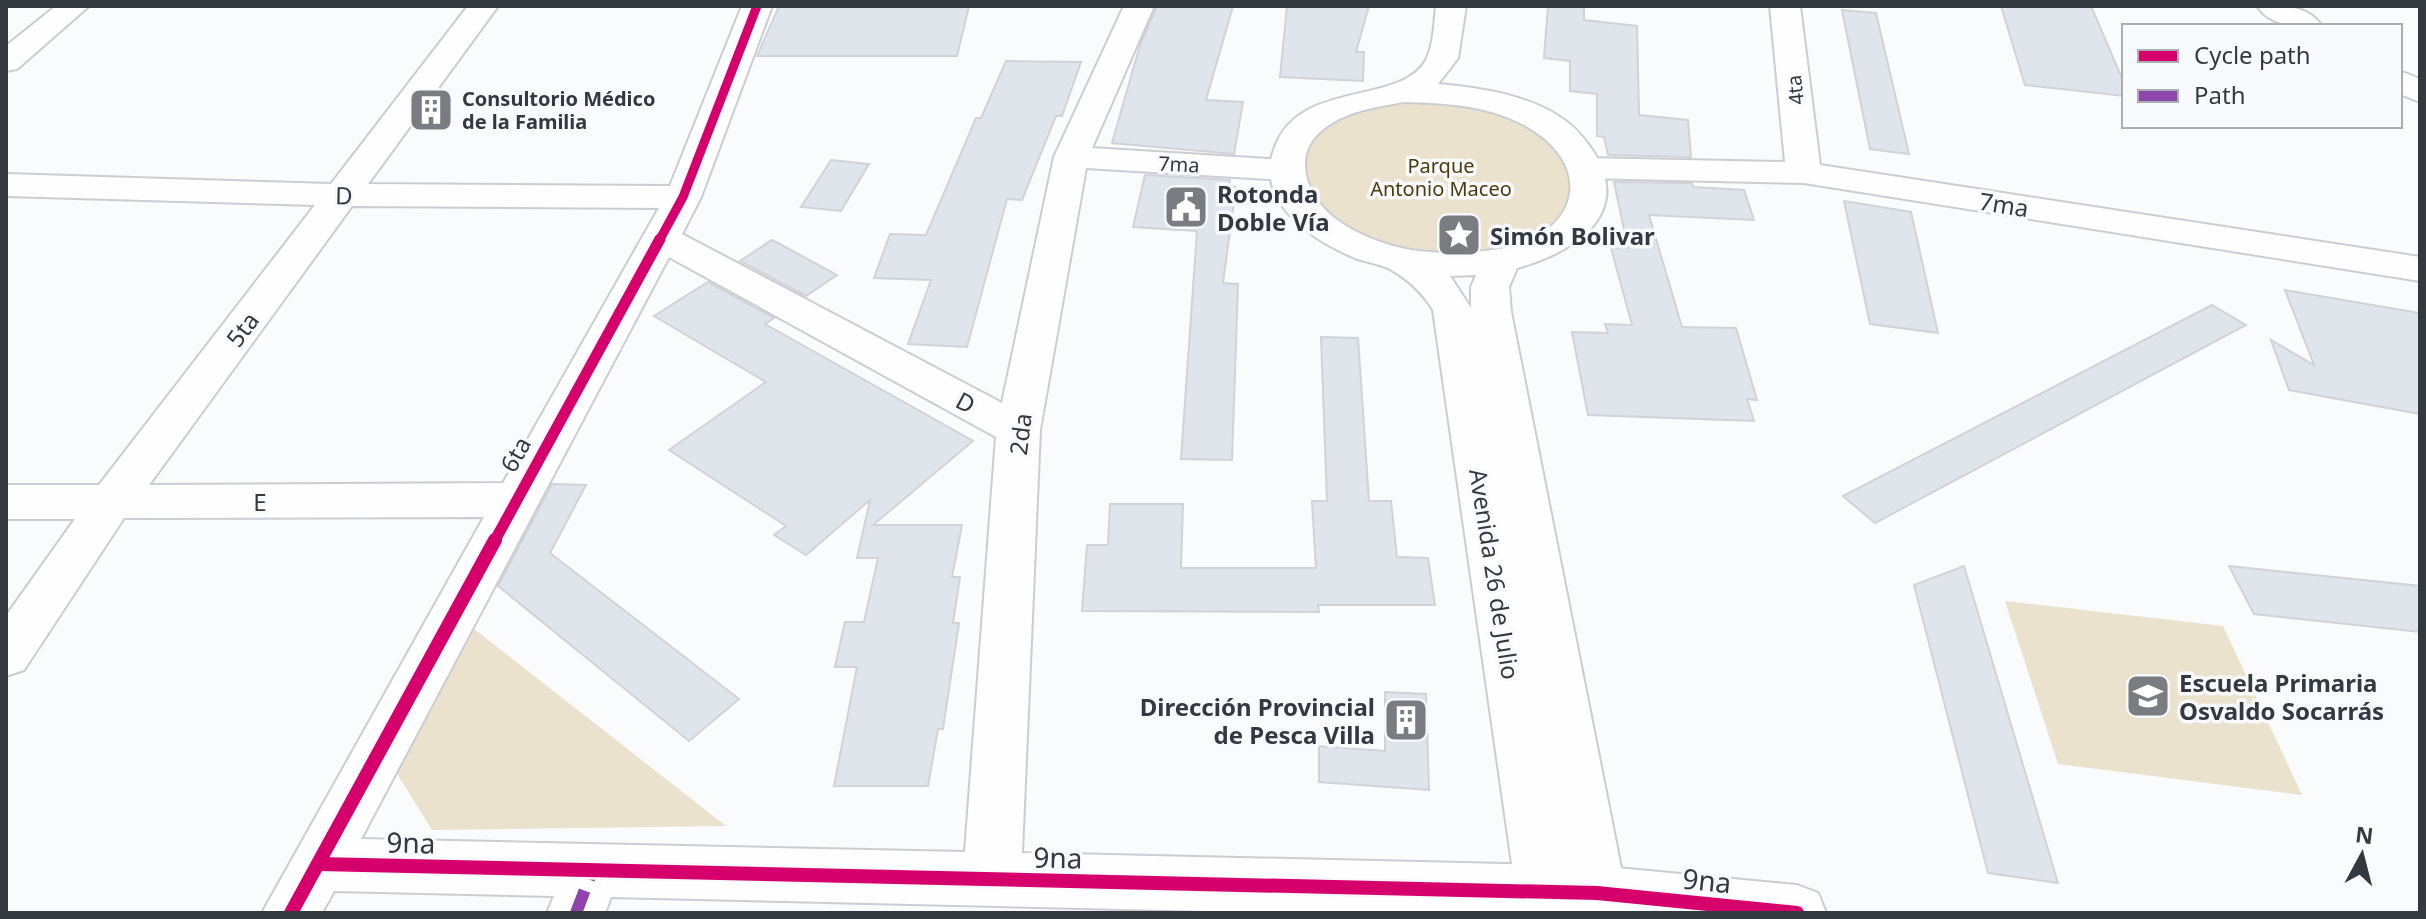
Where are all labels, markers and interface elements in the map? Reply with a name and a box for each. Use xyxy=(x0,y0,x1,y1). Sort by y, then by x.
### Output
legend xyxy=(2122,24,2402,128)
text: Cycle path xyxy=(2194,38,2311,71)
street label: 4ta xyxy=(1780,74,1810,106)
text: Path xyxy=(2194,78,2245,111)
place label: Consultorio Médico de la Familia xyxy=(462,85,655,135)
building icon: Consultorio Médico de la Familia xyxy=(407,86,455,134)
street label: 7ma xyxy=(1158,149,1200,179)
park label: Parque Antonio Maceo xyxy=(1370,152,1512,202)
place label: Rotonda Doble Vía xyxy=(1217,177,1330,238)
street label: D xyxy=(335,178,353,212)
public building icon: Rotonda Doble Vía xyxy=(1162,183,1210,231)
street label: 7ma xyxy=(1977,184,2031,224)
place icon: Simón Bolivar xyxy=(1435,211,1483,259)
place label: Simón Bolivar xyxy=(1490,219,1655,252)
street label: 5ta xyxy=(218,305,266,353)
street label: D xyxy=(951,383,981,421)
street label: 2da xyxy=(1001,411,1039,457)
street label: 6ta xyxy=(492,430,538,478)
street label: Avenida 26 de Julio xyxy=(1462,466,1528,682)
street label: E xyxy=(253,485,267,518)
place label: Escuela Primaria Osvaldo Socarrás xyxy=(2179,666,2384,727)
school or university icon: Escuela Primaria Osvaldo Socarrás xyxy=(2124,672,2172,720)
place label: Dirección Provincial de Pesca Villa xyxy=(1140,690,1375,751)
building icon: Dirección Provincial de Pesca Villa xyxy=(1382,696,1430,744)
north arrow xyxy=(2322,815,2402,895)
text: N xyxy=(2354,818,2375,850)
street label: 9na xyxy=(386,823,436,861)
street label: 9na xyxy=(1033,838,1083,876)
street label: 9na xyxy=(1681,859,1733,901)

